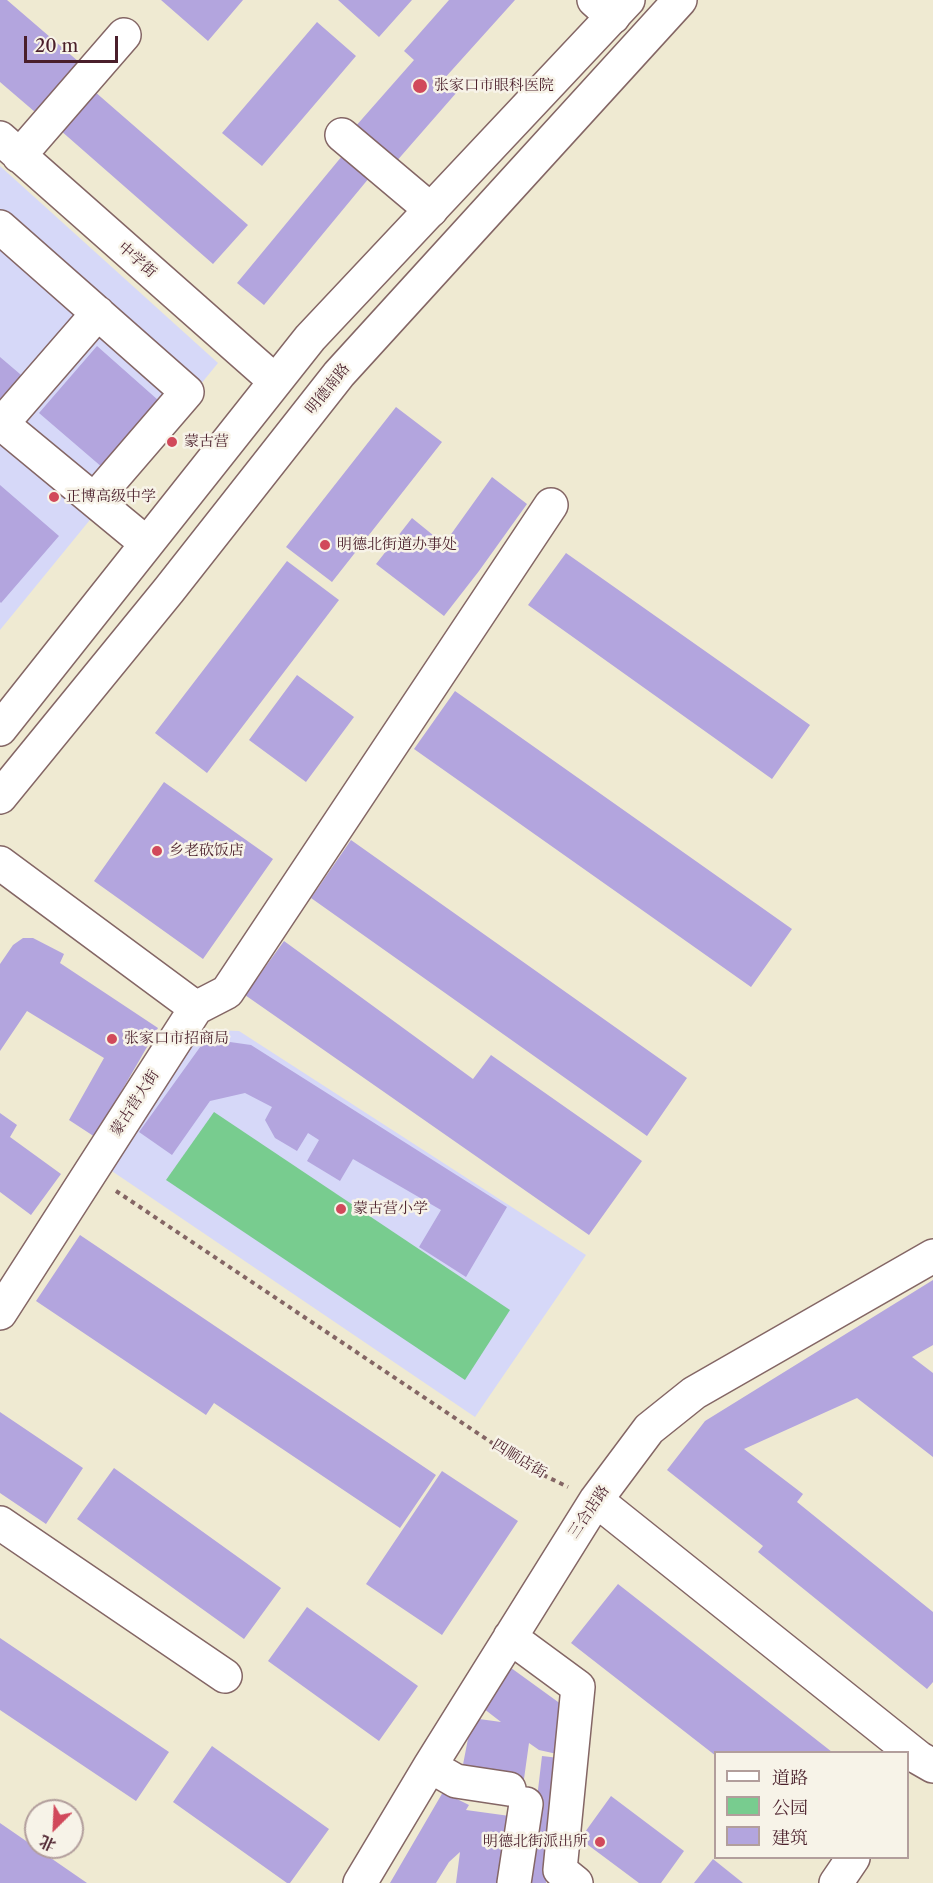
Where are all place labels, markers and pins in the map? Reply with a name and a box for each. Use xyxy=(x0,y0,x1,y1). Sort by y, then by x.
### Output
marker: 张家口市眼科医院 xyxy=(411,77,429,95)
place label: 张家口市眼科医院 xyxy=(434,77,554,95)
place label: 蒙古营 xyxy=(184,433,229,451)
marker: 蒙古营 xyxy=(165,435,179,449)
place label: 正博高级中学 xyxy=(66,488,156,506)
marker: 正博高级中学 xyxy=(47,490,61,504)
place label: 明德北街道办事处 xyxy=(337,536,457,554)
marker: 明德北街道办事处 xyxy=(318,538,332,552)
place label: 乡老砍饭店 xyxy=(169,842,244,860)
marker: 乡老砍饭店 xyxy=(150,844,164,858)
place label: 张家口市招商局 xyxy=(124,1030,229,1048)
marker: 张家口市招商局 xyxy=(105,1032,119,1046)
place label: 蒙古营小学 xyxy=(353,1200,428,1218)
marker: 蒙古营小学 xyxy=(334,1202,348,1216)
place label: 明德北街派出所 xyxy=(483,1833,588,1851)
marker: 明德北街派出所 xyxy=(593,1835,607,1849)

